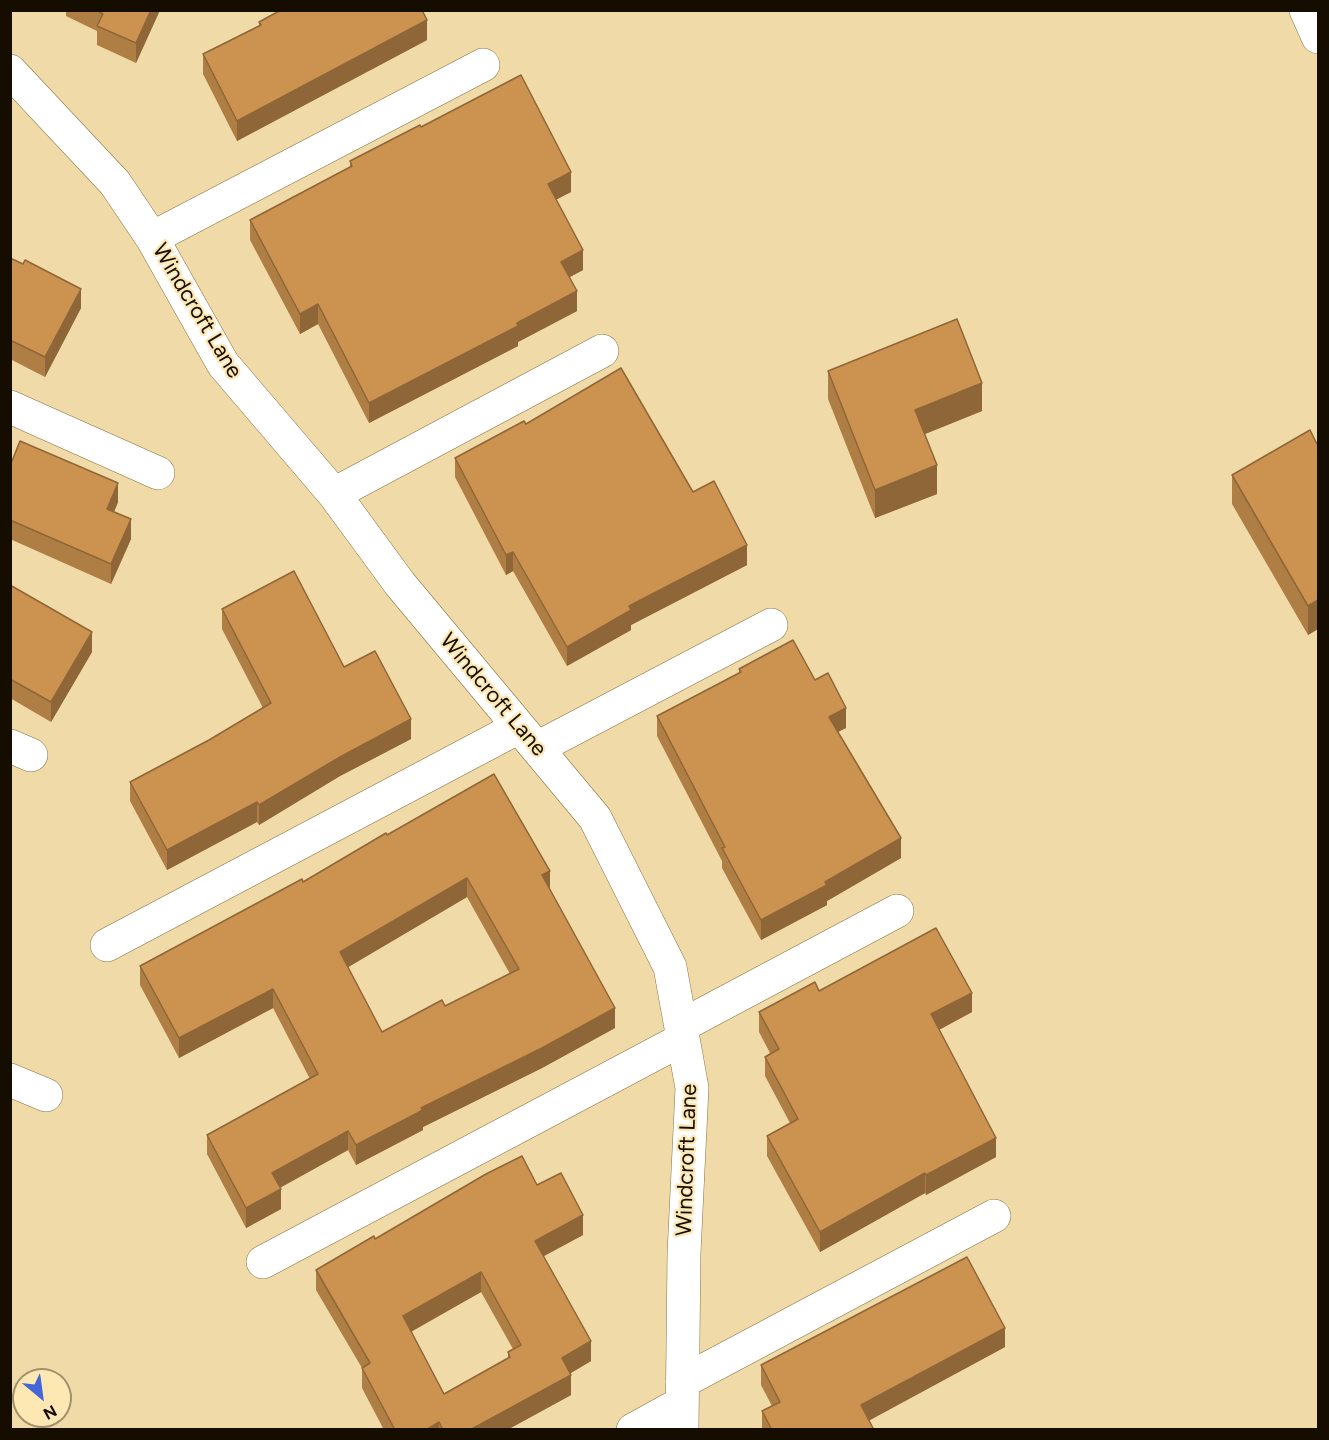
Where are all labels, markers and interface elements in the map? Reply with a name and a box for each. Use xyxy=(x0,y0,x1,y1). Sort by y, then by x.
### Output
street label: Windcroft Lane xyxy=(146,239,248,383)
street label: Windcroft Lane xyxy=(434,628,552,762)
street label: Windcroft Lane xyxy=(671,1083,703,1237)
north arrow xyxy=(12,1368,72,1428)
text: N xyxy=(40,1401,60,1424)

